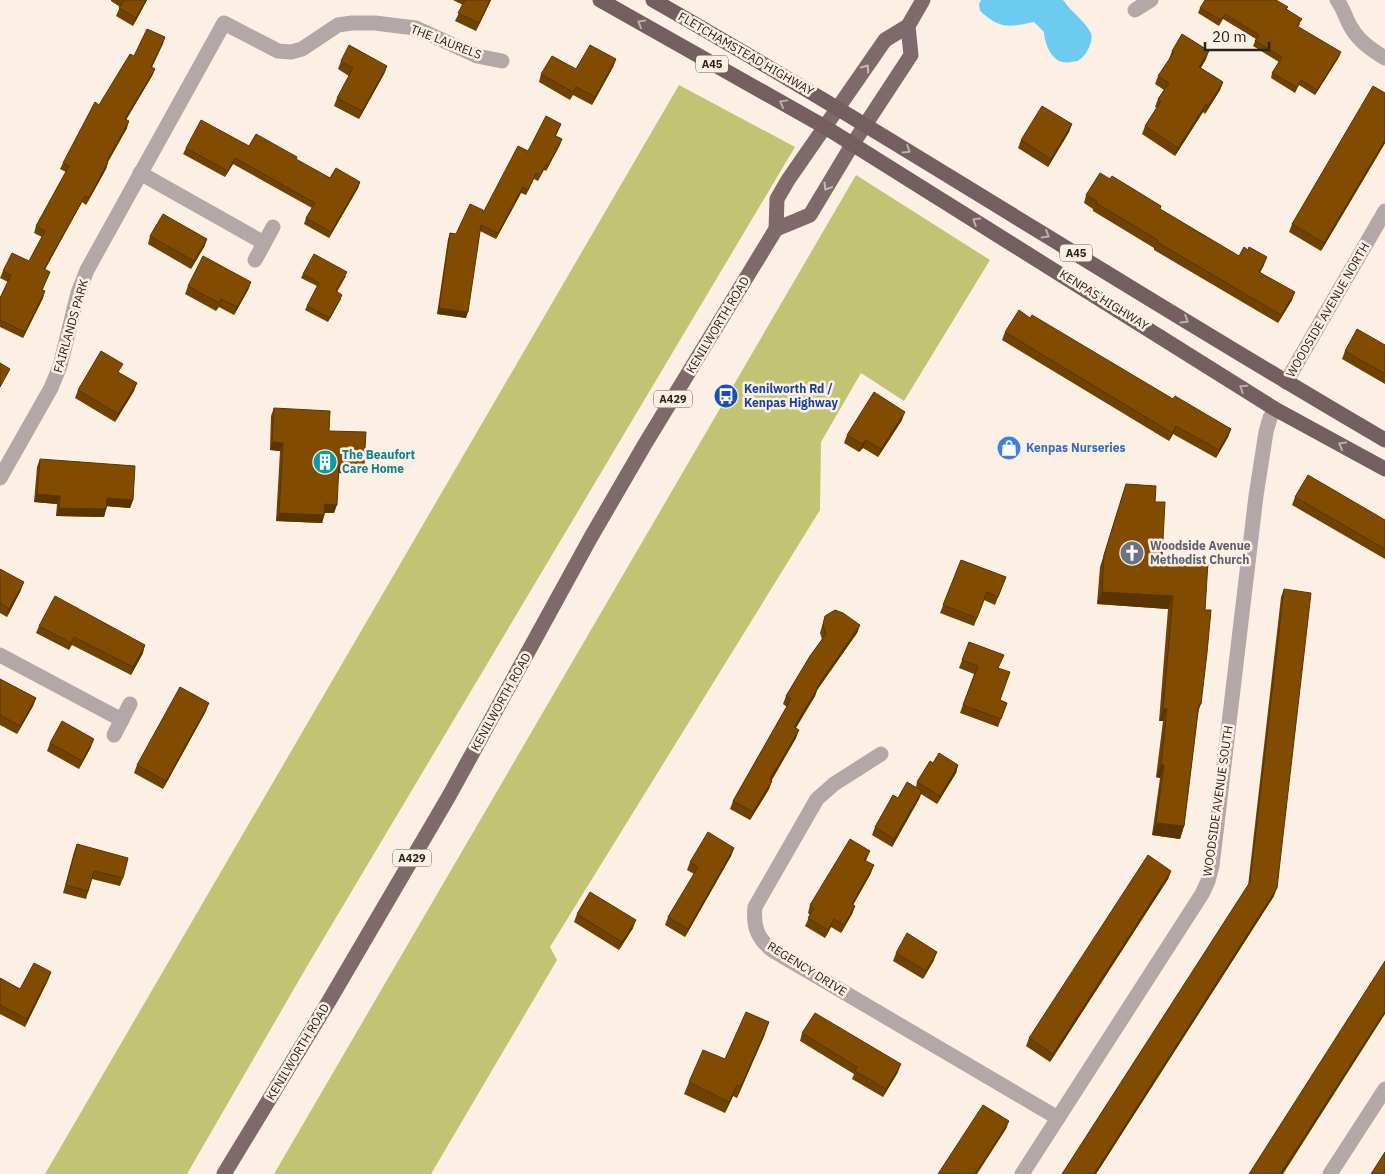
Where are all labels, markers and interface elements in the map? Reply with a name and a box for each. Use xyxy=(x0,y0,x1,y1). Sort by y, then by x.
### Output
street label: FLETCHAMSTEAD HIGHWAY xyxy=(676,9,817,99)
one-way arrow xyxy=(638,20,647,30)
scale bar xyxy=(1205,20,1269,52)
street label: THE LAURELS xyxy=(409,21,484,62)
text: 20 m xyxy=(1212,27,1247,46)
road number: A45 xyxy=(696,56,728,72)
one-way arrow xyxy=(860,64,869,74)
one-way arrow xyxy=(779,100,788,110)
one-way arrow xyxy=(902,144,911,154)
one-way arrow xyxy=(824,181,834,190)
one-way arrow xyxy=(972,218,981,227)
one-way arrow xyxy=(1041,229,1050,239)
street label: WOODSIDE AVENUE NORTH xyxy=(1283,240,1372,380)
road number: A45 xyxy=(1060,244,1092,262)
street label: KENPAS HIGHWAY xyxy=(1057,266,1152,333)
street label: KENILWORTH ROAD xyxy=(683,274,752,376)
street label: FAIRLANDS PARK xyxy=(50,277,91,374)
one-way arrow xyxy=(1179,313,1188,323)
place label: Kenilworth Rd / Kenpas Highway xyxy=(744,381,838,410)
bus stop icon: Kenilworth Rd / Kenpas Highway xyxy=(713,383,739,409)
one-way arrow xyxy=(1239,384,1248,394)
road number: A429 xyxy=(654,390,692,408)
shop icon: Kenpas Nurseries xyxy=(996,435,1022,461)
place label: Kenpas Nurseries xyxy=(1026,440,1126,455)
one-way arrow xyxy=(1339,442,1348,452)
place label: The Beaufort Care Home xyxy=(342,447,415,476)
building icon: The Beaufort Care Home xyxy=(312,449,338,475)
place label: Woodside Avenue Methodist Church xyxy=(1150,538,1251,567)
church icon: Woodside Avenue Methodist Church xyxy=(1119,540,1145,566)
street label: KENILWORTH ROAD xyxy=(467,650,534,753)
street label: WOODSIDE AVENUE SOUTH xyxy=(1199,724,1236,877)
road number: A429 xyxy=(393,850,431,866)
street label: REGENCY DRIVE xyxy=(765,938,850,999)
street label: KENILWORTH ROAD xyxy=(263,1001,332,1103)

